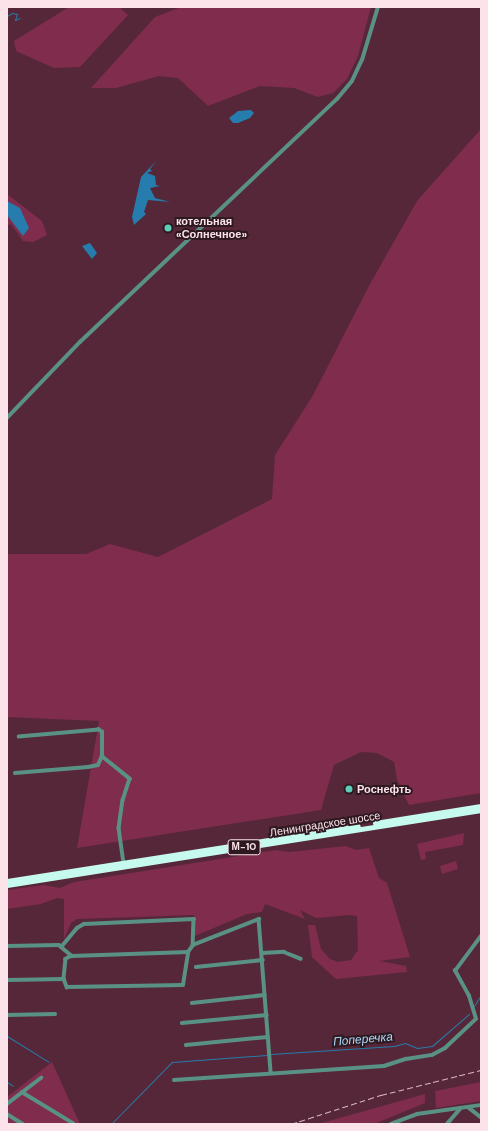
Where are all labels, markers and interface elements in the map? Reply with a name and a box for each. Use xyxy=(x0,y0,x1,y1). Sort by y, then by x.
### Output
place label: котельная «Солнечное» xyxy=(176,215,247,241)
marker: котельная «Солнечное» xyxy=(163,223,173,233)
place label: Роснефть xyxy=(357,782,411,796)
marker: Роснефть xyxy=(344,784,354,794)
street label: Ленинградское шоссе xyxy=(269,809,381,839)
road number: М-10 xyxy=(227,839,261,855)
water label: Поперечка xyxy=(333,1030,393,1050)

